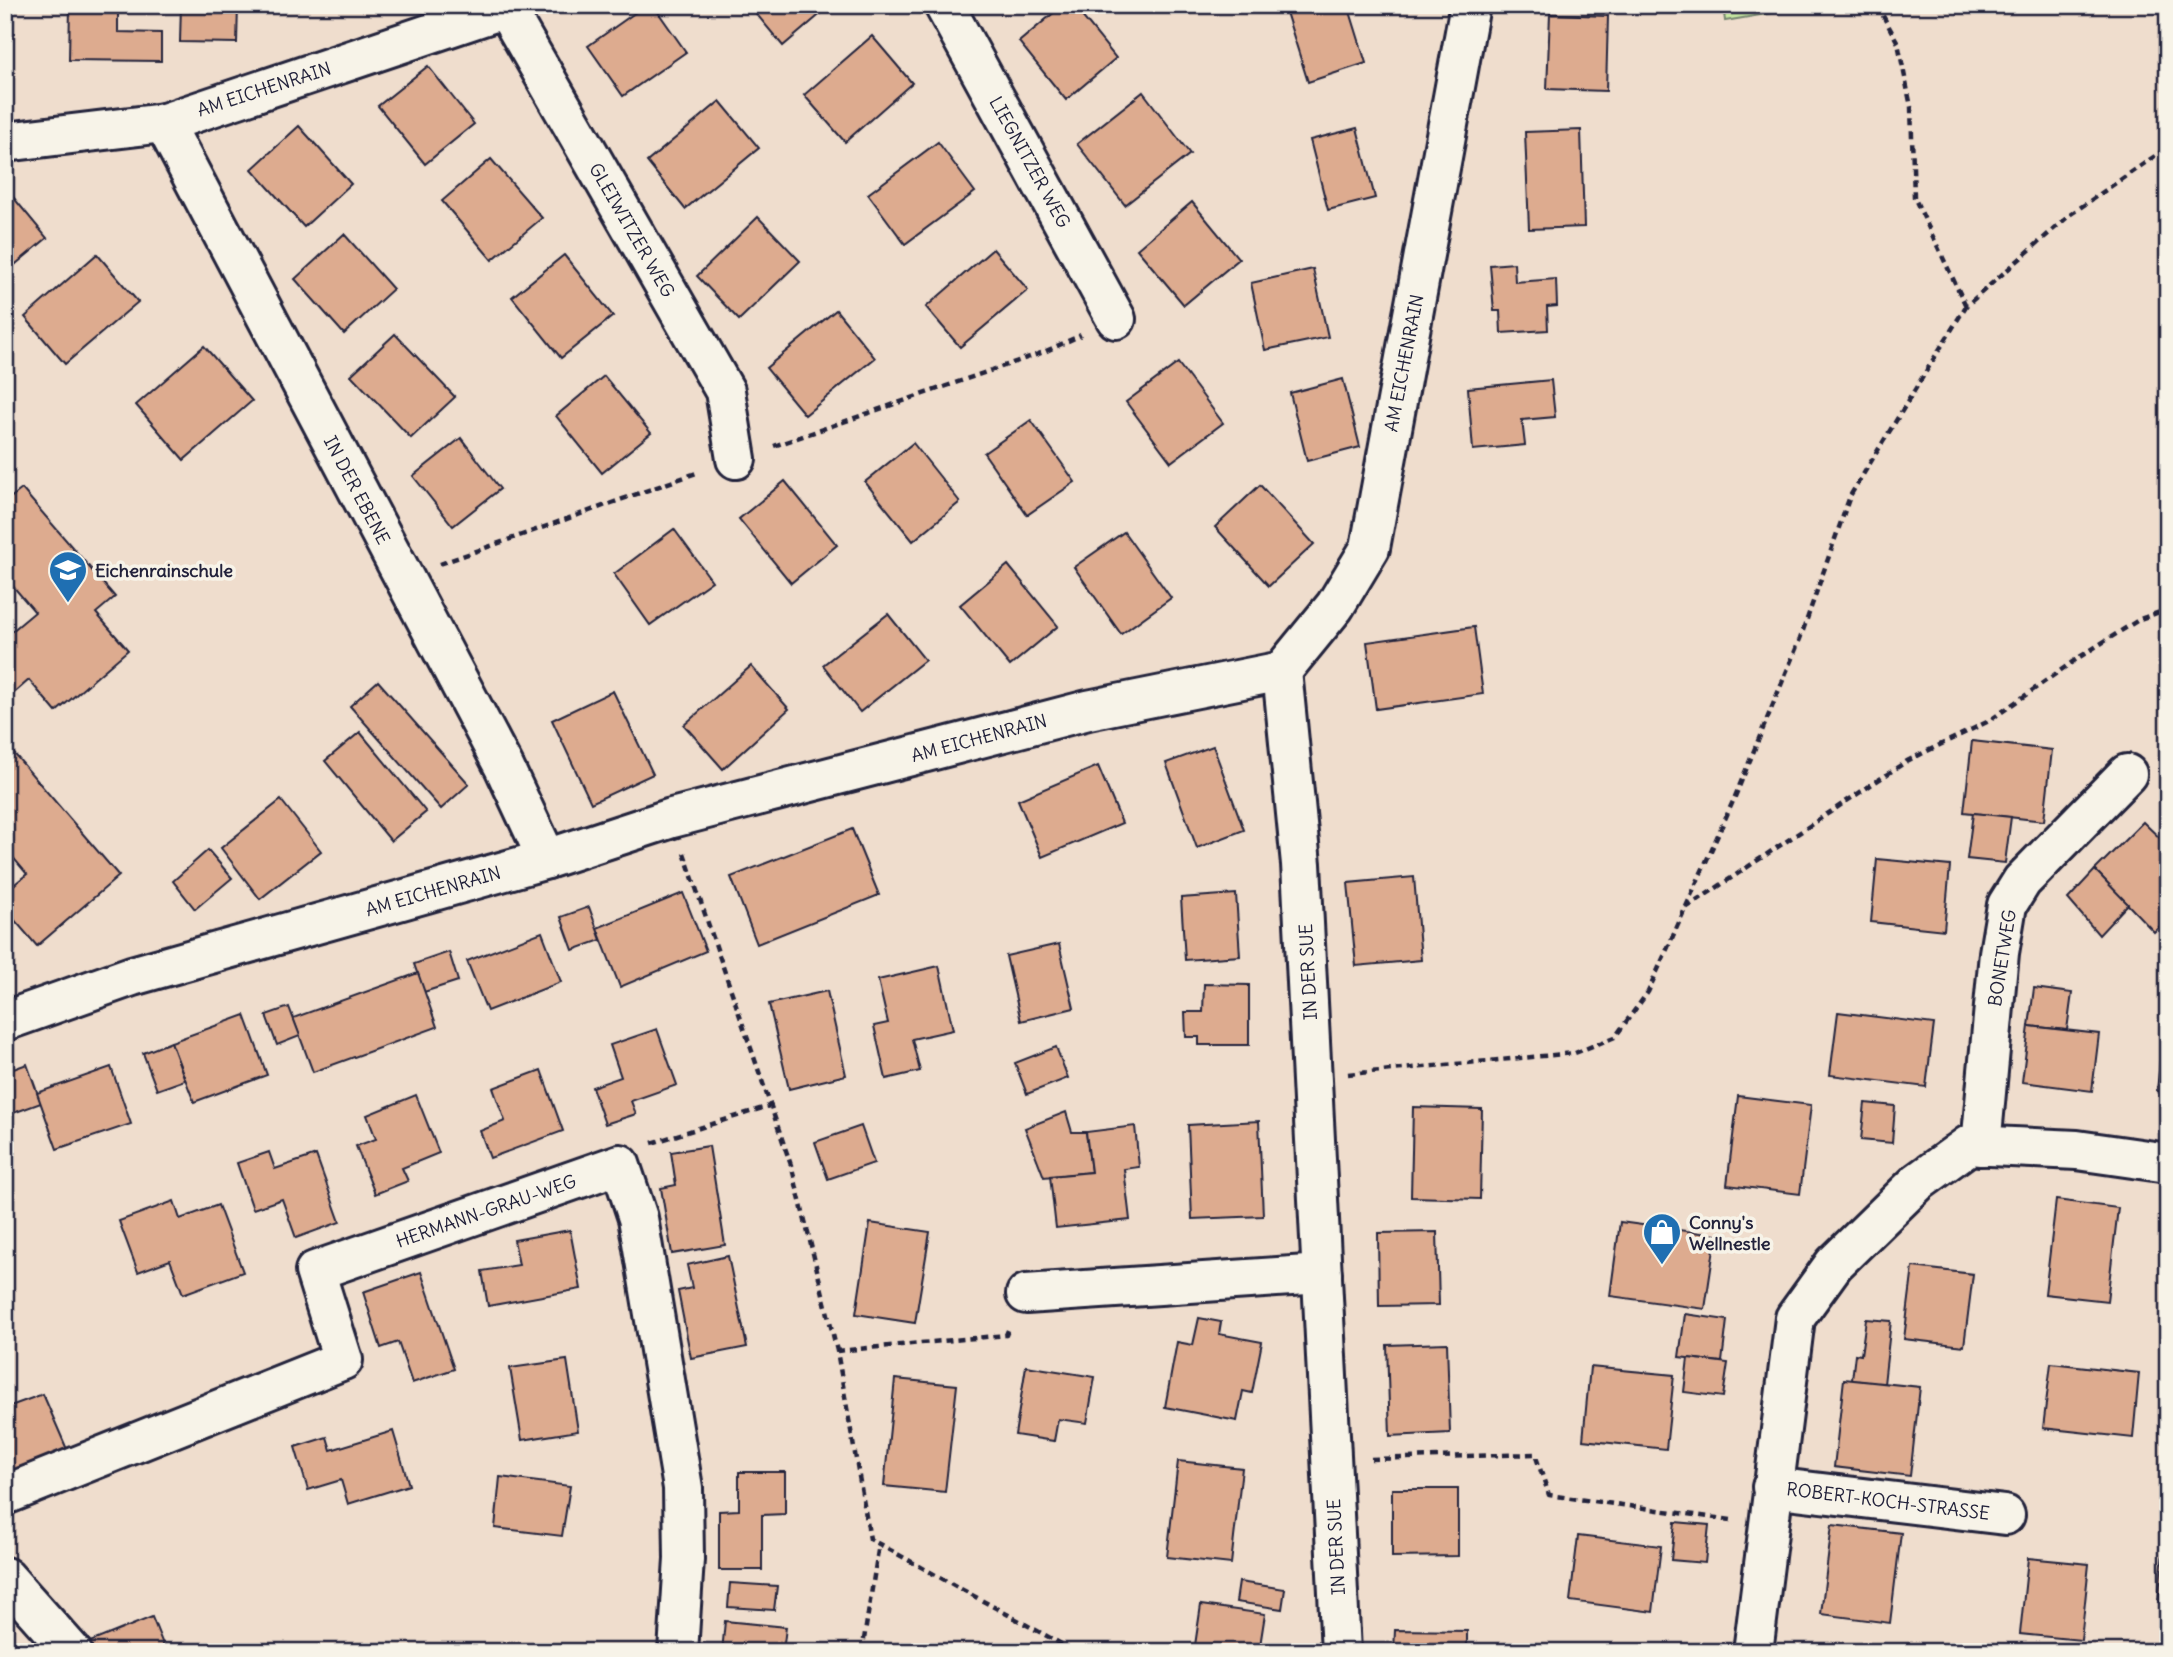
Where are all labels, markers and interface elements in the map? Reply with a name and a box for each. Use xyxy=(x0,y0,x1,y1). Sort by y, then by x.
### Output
street label: AM EICHENRAIN xyxy=(194,57,334,121)
street label: LIEGNITZER WEG xyxy=(984,92,1076,232)
street label: GLEIWITZER WEG xyxy=(584,159,680,301)
street label: AM EICHENRAIN xyxy=(1379,292,1429,434)
street label: IN DER EBENE xyxy=(319,432,395,548)
school or university icon: Eichenrainschule xyxy=(47,549,89,604)
place label: Eichenrainschule xyxy=(95,559,233,582)
street label: AM EICHENRAIN xyxy=(909,709,1049,767)
street label: AM EICHENRAIN xyxy=(363,861,503,921)
street label: BONETWEG xyxy=(1983,908,2021,1008)
street label: IN DER SUE xyxy=(1294,923,1322,1021)
street label: HERMANN-GRAU-WEG xyxy=(393,1169,579,1253)
shop icon: Conny's Wellnestle xyxy=(1641,1211,1683,1266)
place label: Conny's Wellnestle xyxy=(1689,1211,1771,1255)
street label: ROBERT-KOCH-STRASSE xyxy=(1785,1477,1991,1525)
street label: IN DER SUE xyxy=(1322,1498,1350,1596)

